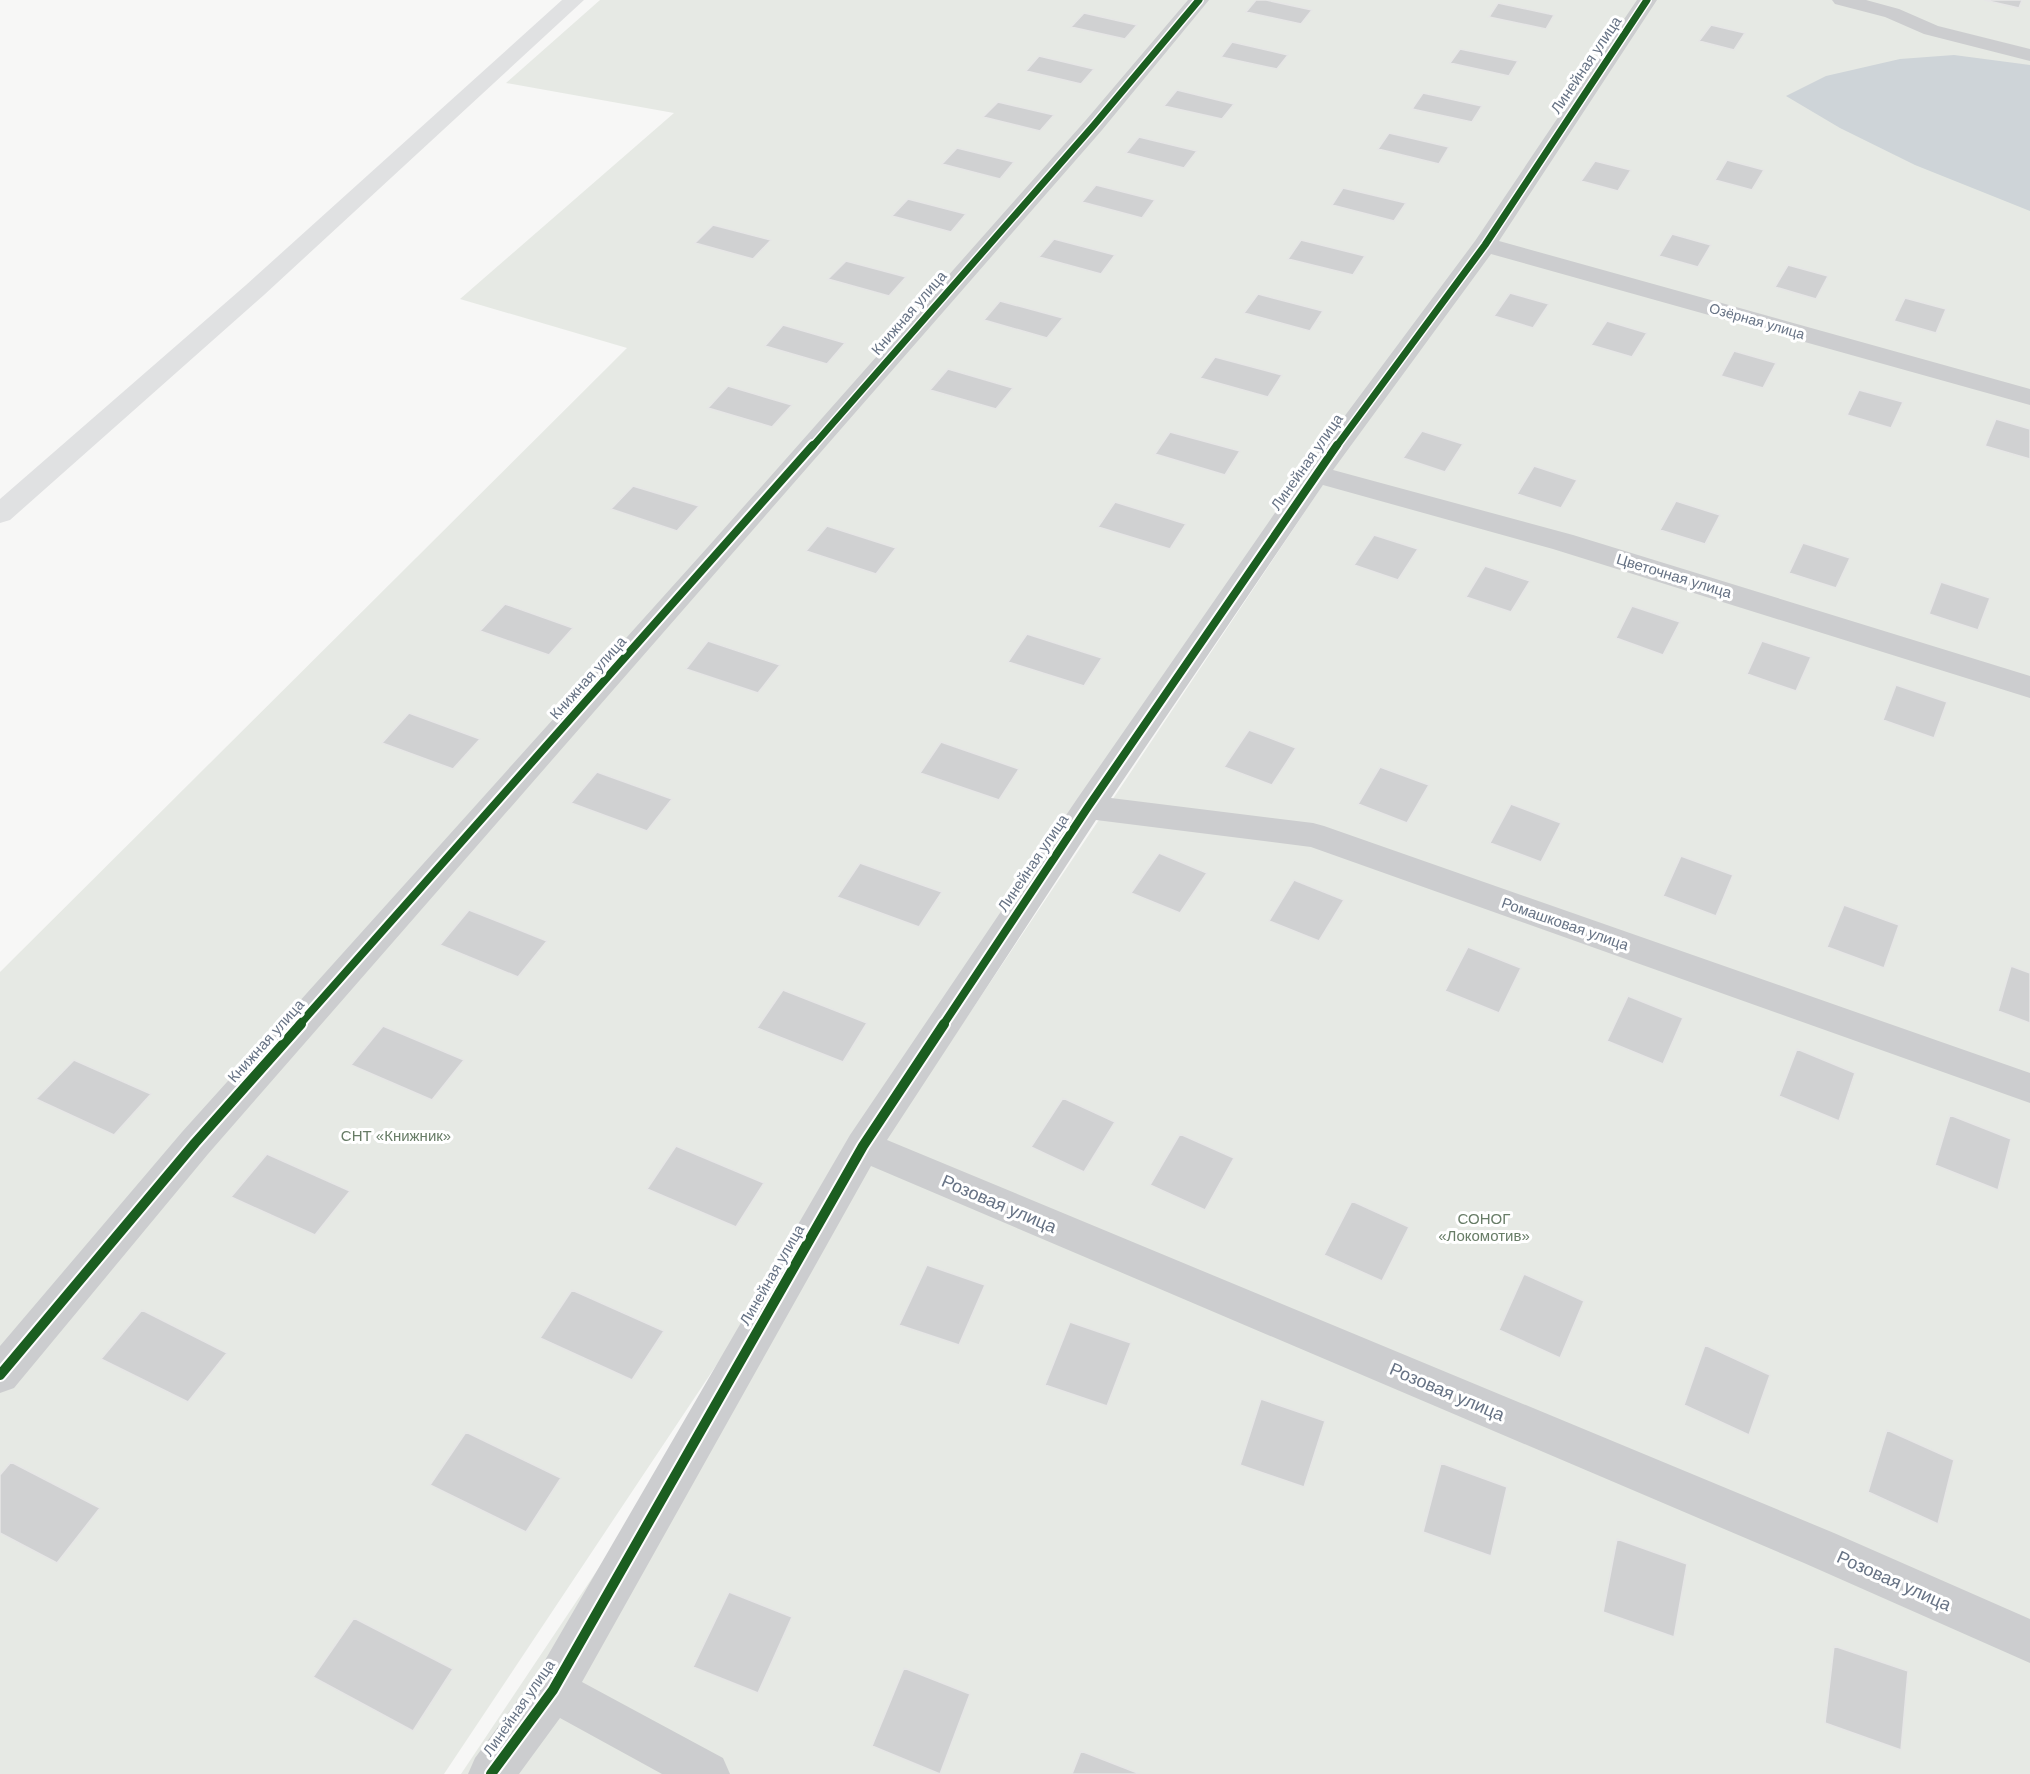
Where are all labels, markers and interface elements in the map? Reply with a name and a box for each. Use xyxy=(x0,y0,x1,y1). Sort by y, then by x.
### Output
street label: Линейная улица xyxy=(1547,12,1625,116)
street label: Книжная улица xyxy=(868,267,950,358)
street label: Озёрная улица xyxy=(1708,300,1807,342)
street label: Линейная улица xyxy=(1267,410,1346,513)
street label: Цветочная улица xyxy=(1615,550,1734,601)
street label: Книжная улица xyxy=(546,632,630,723)
street label: Линейная улица xyxy=(994,810,1072,914)
street label: Ромашковая улица xyxy=(1499,894,1631,953)
street label: Книжная улица xyxy=(224,995,308,1086)
park label: СНТ «Книжник» xyxy=(341,1127,451,1144)
street label: Розовая улица xyxy=(939,1171,1060,1238)
park label: СОНОГ «Локомотив» xyxy=(1438,1210,1530,1244)
street label: Линейная улица xyxy=(736,1221,808,1328)
street label: Розовая улица xyxy=(1387,1359,1508,1426)
street label: Розовая улица xyxy=(1834,1547,1955,1615)
street label: Линейная улица xyxy=(479,1656,558,1759)

